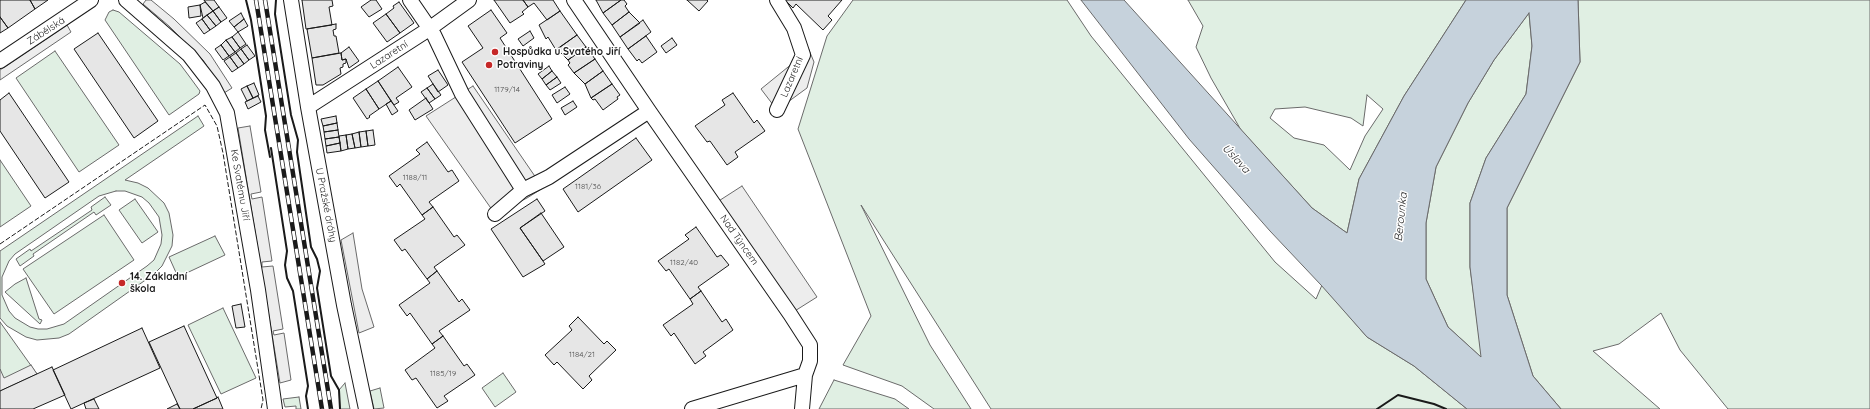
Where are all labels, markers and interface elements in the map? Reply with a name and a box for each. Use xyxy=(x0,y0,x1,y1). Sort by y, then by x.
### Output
street label: Zábělská xyxy=(25,14,67,48)
street label: Lazaretní xyxy=(368,38,410,72)
place label: Hospůdka u Svatého Jiří xyxy=(503,46,620,58)
marker: Hospůdka u Svatého Jiří xyxy=(490,47,500,57)
street label: Lazaretní xyxy=(778,55,806,99)
place label: Potraviny xyxy=(497,59,543,71)
marker: Potraviny xyxy=(484,60,494,70)
house number: 1179/14 xyxy=(494,85,520,95)
water label: Úslava xyxy=(1219,142,1253,176)
street label: Ke Svatému Jiří xyxy=(228,148,252,222)
street label: U Pražské dráhy xyxy=(313,167,339,243)
house number: 1188/11 xyxy=(403,173,427,183)
house number: 1181/36 xyxy=(575,182,601,192)
water label: Berounka xyxy=(1392,192,1410,242)
street label: Nad Týncem xyxy=(717,213,761,267)
house number: 1182/40 xyxy=(670,258,698,268)
place label: 14. Základní škola xyxy=(130,271,187,294)
marker: 14. Základní škola xyxy=(117,278,127,288)
house number: 1184/21 xyxy=(569,350,595,360)
house number: 1185/19 xyxy=(430,369,456,379)

